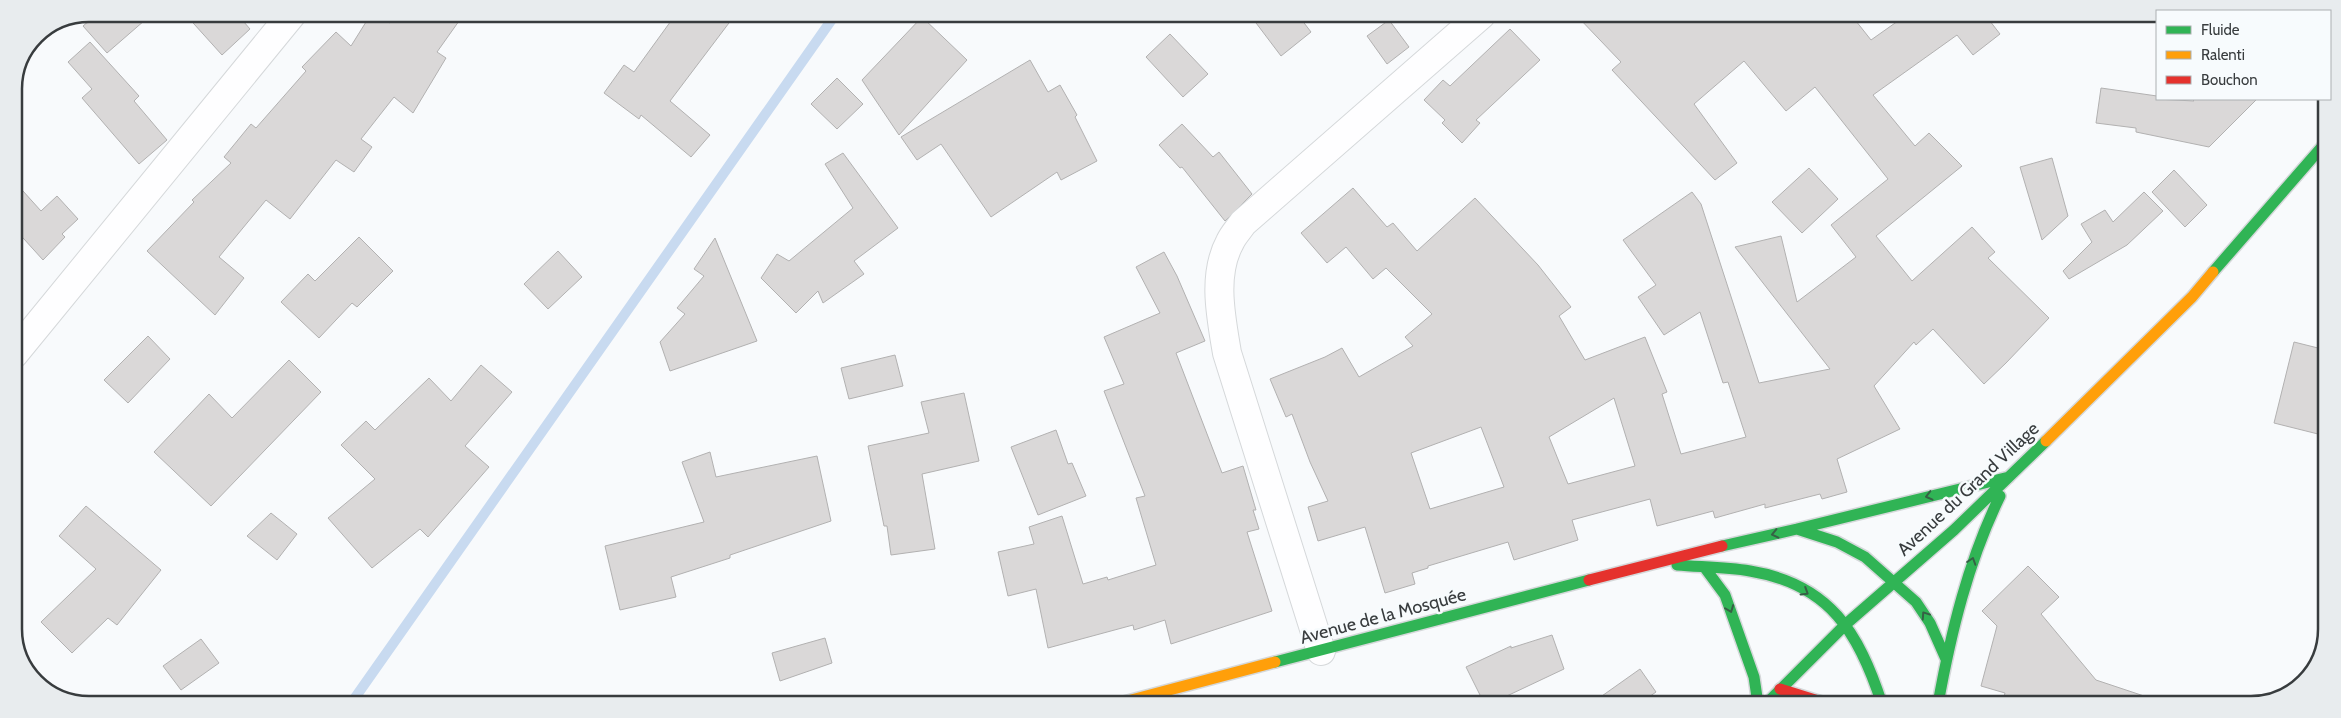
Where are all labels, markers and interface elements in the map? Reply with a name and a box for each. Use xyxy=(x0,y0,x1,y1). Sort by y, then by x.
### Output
legend xyxy=(2156,10,2331,100)
text: Fluide xyxy=(2201,21,2240,39)
text: Ralenti xyxy=(2201,46,2245,64)
text: Bouchon xyxy=(2201,71,2258,89)
street label: Avenue du Grand Village xyxy=(1893,418,2043,560)
one-way arrow xyxy=(1924,490,1933,501)
one-way arrow xyxy=(1771,528,1780,539)
one-way arrow xyxy=(1966,557,1976,565)
street label: Avenue de la Mosquée xyxy=(1298,583,1468,649)
one-way arrow xyxy=(1799,586,1808,595)
one-way arrow xyxy=(1724,605,1734,613)
one-way arrow xyxy=(1921,611,1931,620)

